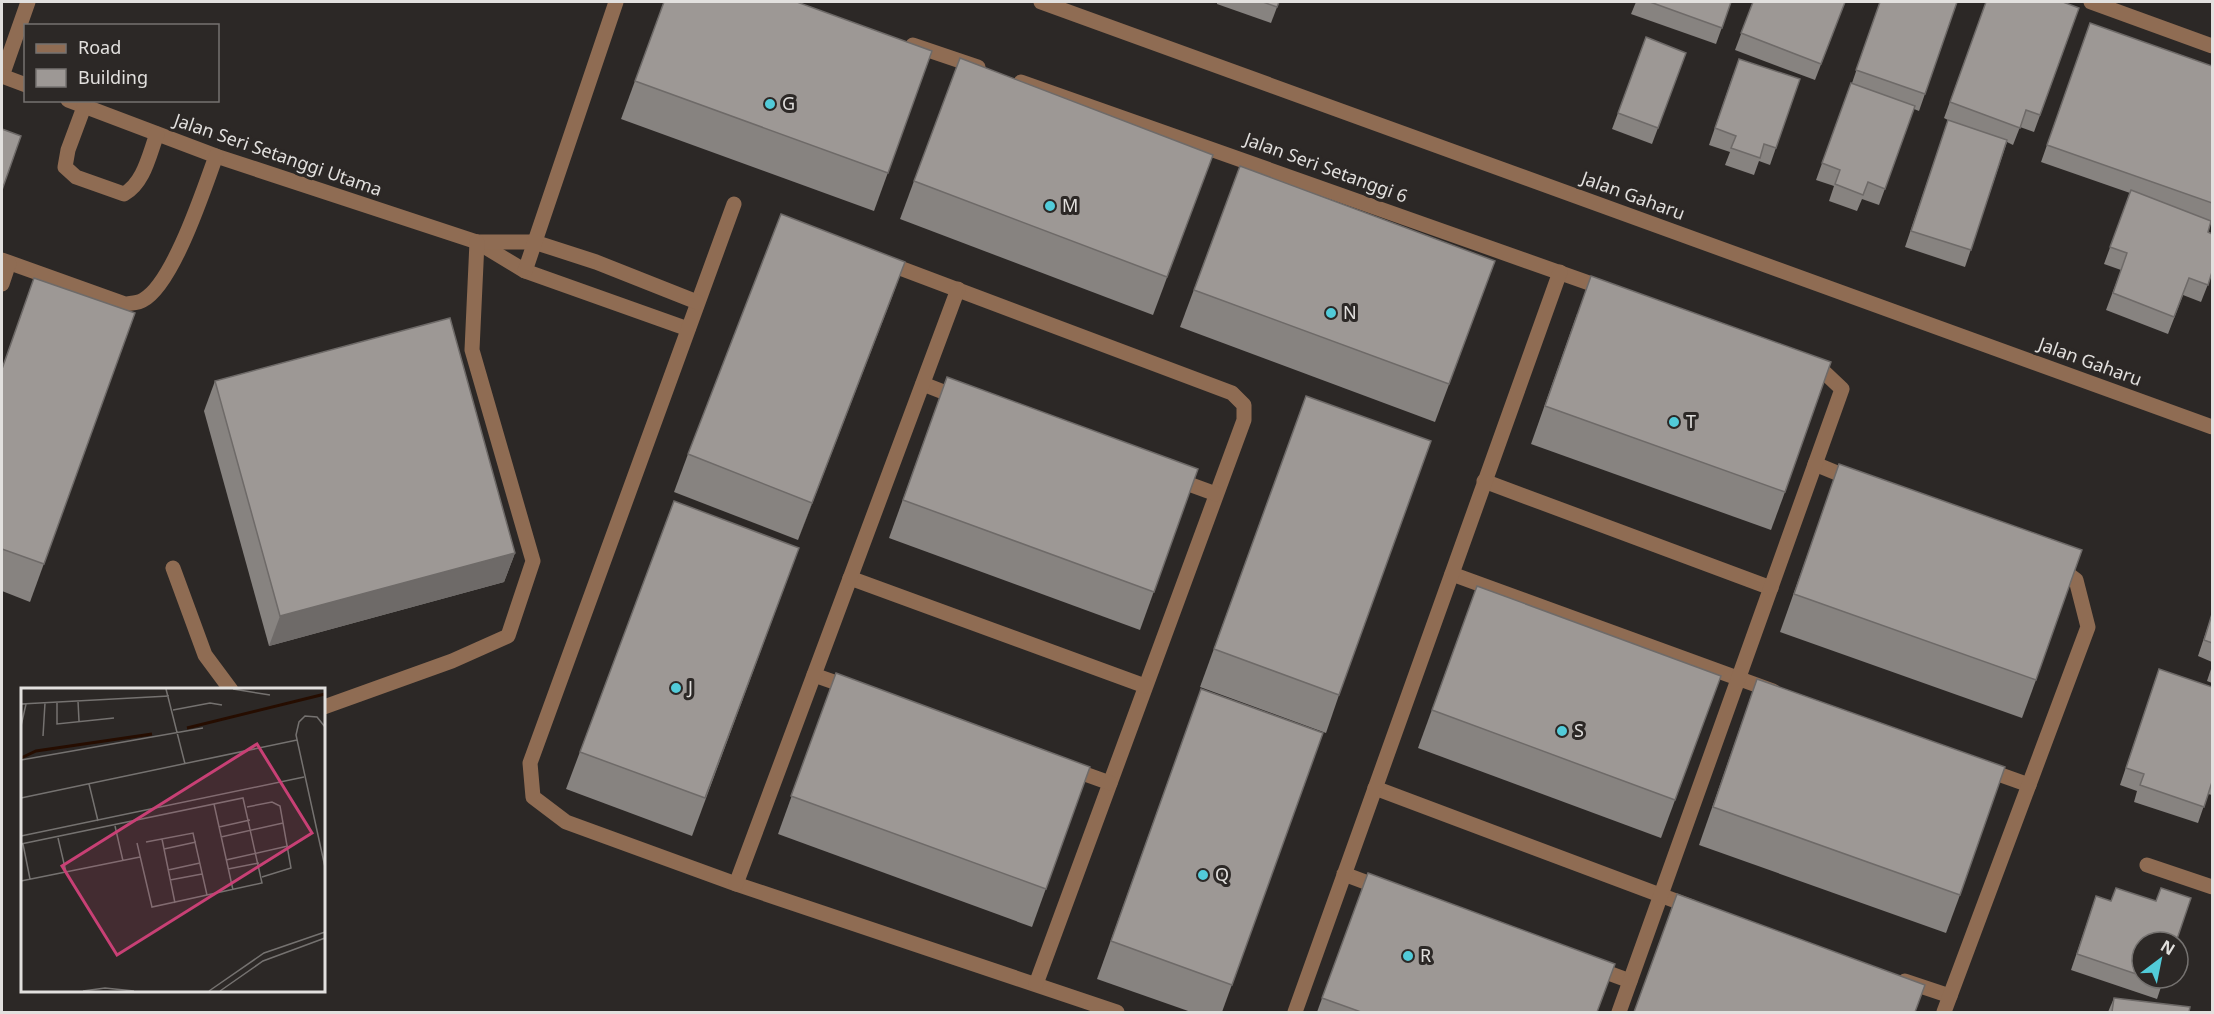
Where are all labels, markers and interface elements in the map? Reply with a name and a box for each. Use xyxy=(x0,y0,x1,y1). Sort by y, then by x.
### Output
legend xyxy=(24,24,219,102)
text: Road xyxy=(78,35,121,59)
text: Building xyxy=(78,65,148,89)
place label: G xyxy=(782,91,795,115)
marker: G xyxy=(763,97,777,111)
street label: Jalan Seri Setanggi Utama xyxy=(169,107,385,201)
street label: Jalan Seri Setanggi 6 xyxy=(1240,126,1411,208)
street label: Jalan Gaharu xyxy=(1576,165,1688,225)
place label: M xyxy=(1062,193,1078,217)
marker: M xyxy=(1043,199,1057,213)
place label: N xyxy=(1343,300,1357,324)
marker: N xyxy=(1324,306,1338,320)
street label: Jalan Gaharu xyxy=(2033,331,2145,391)
place label: T xyxy=(1686,409,1696,433)
marker: T xyxy=(1667,415,1681,429)
place label: J xyxy=(686,675,693,699)
marker: J xyxy=(669,681,683,695)
inset map xyxy=(21,688,326,993)
place label: S xyxy=(1574,718,1584,742)
marker: S xyxy=(1555,724,1569,738)
place label: Q xyxy=(1215,862,1229,886)
marker: Q xyxy=(1196,868,1210,882)
north arrow xyxy=(2130,930,2190,990)
text: N xyxy=(2157,935,2179,960)
place label: R xyxy=(1420,943,1431,967)
marker: R xyxy=(1401,949,1415,963)

